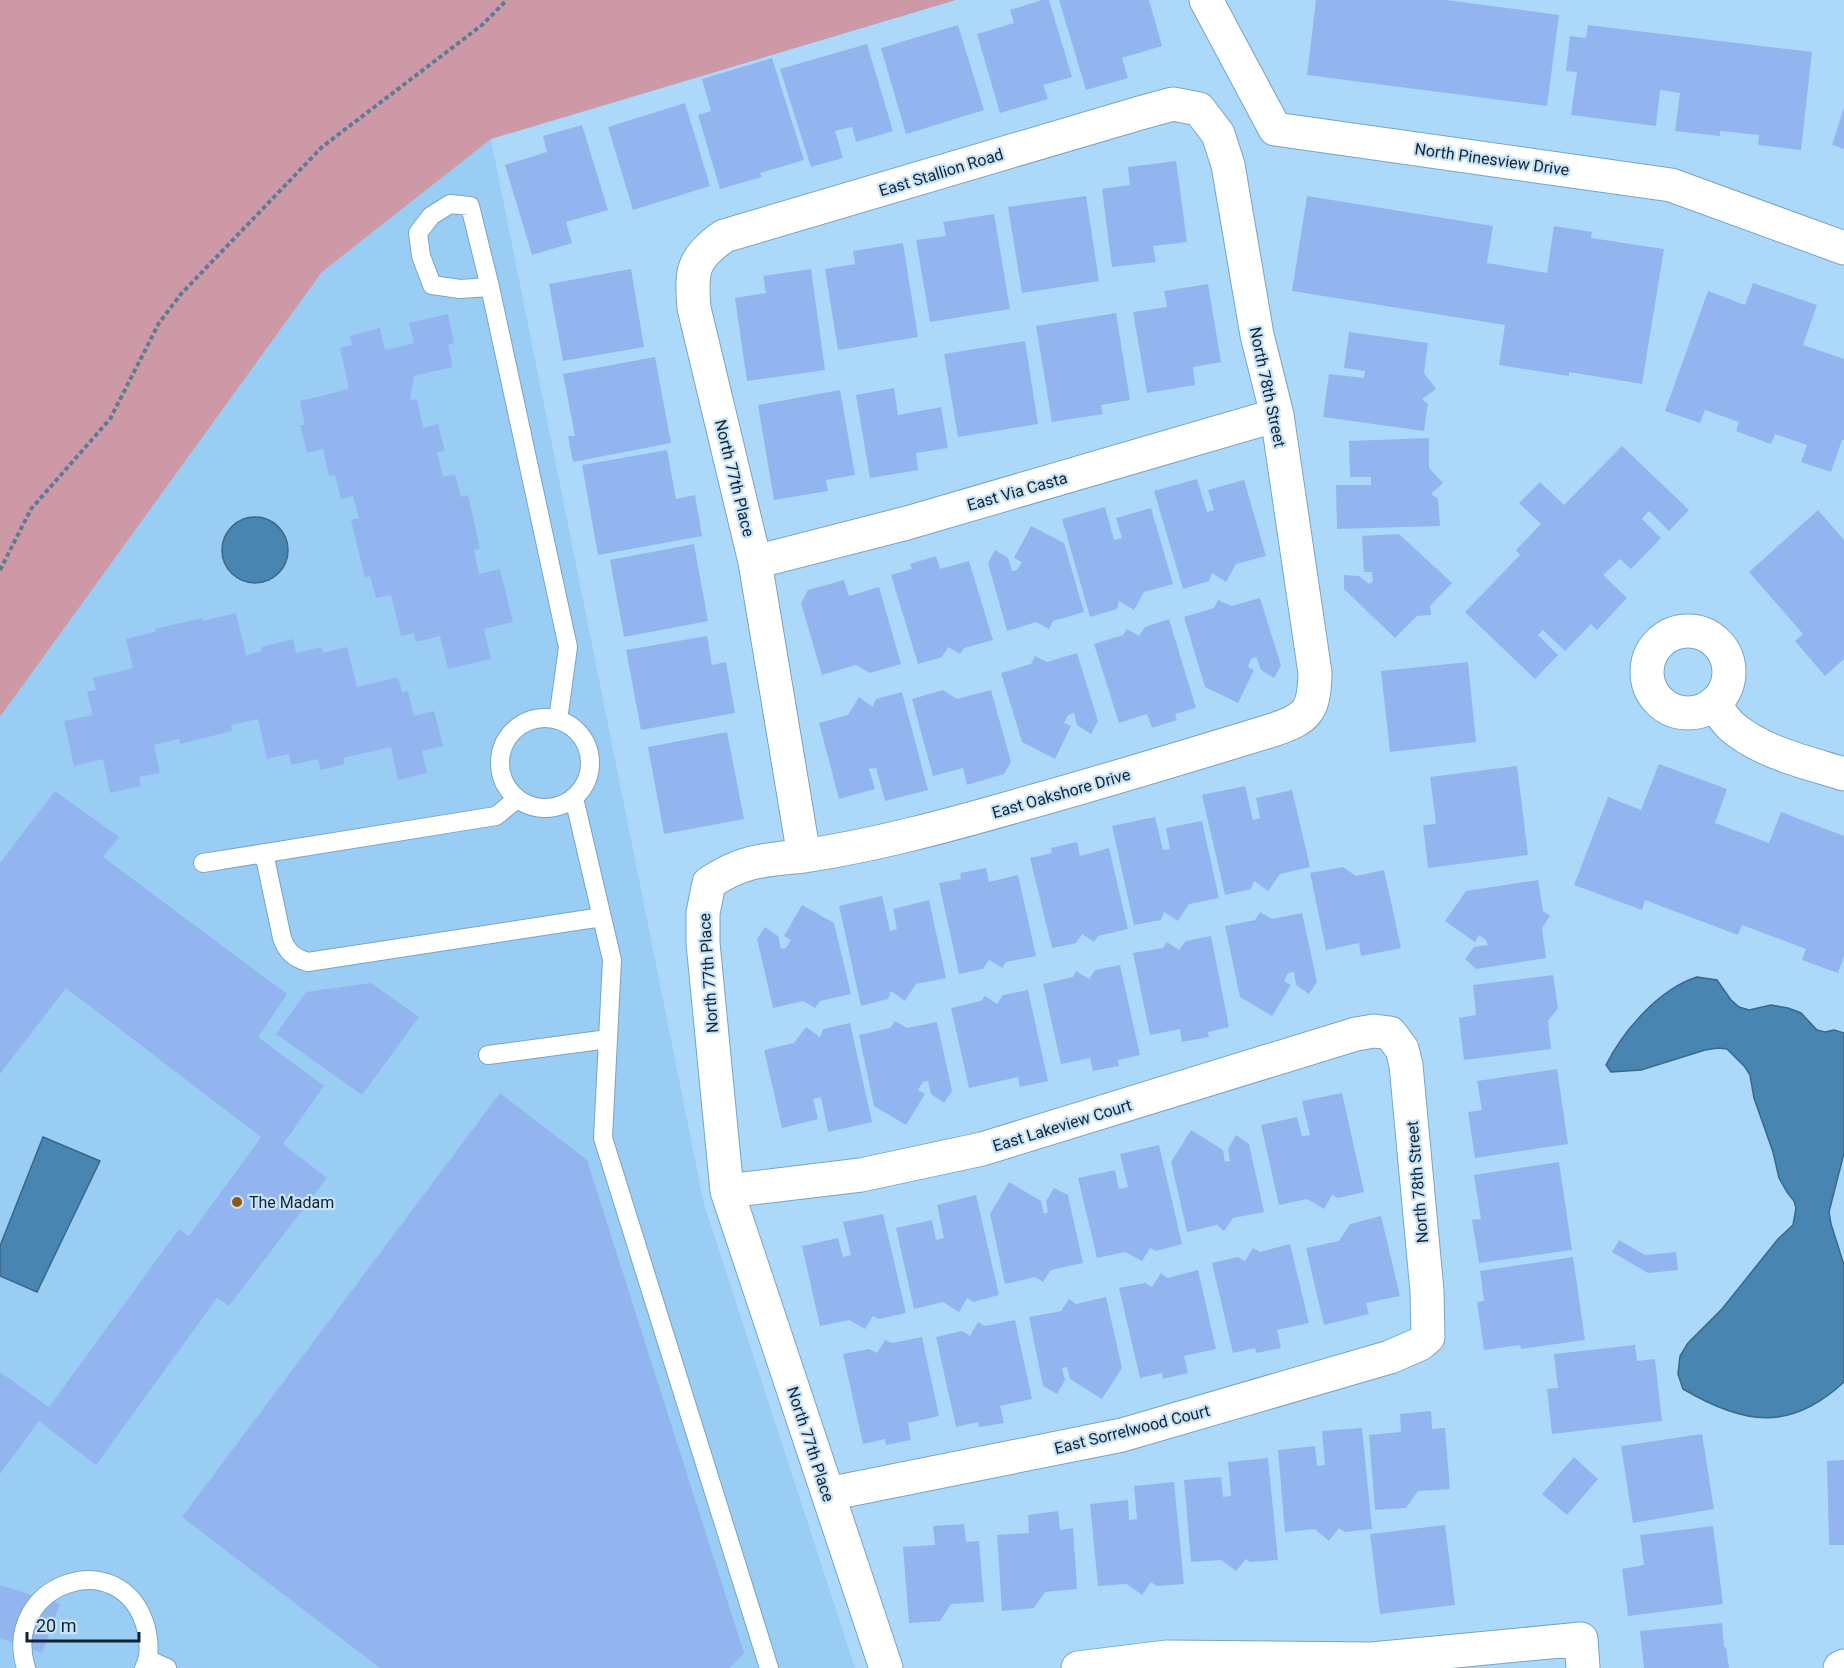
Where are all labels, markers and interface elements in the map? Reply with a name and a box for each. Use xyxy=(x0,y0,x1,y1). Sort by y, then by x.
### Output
street label: North Pinesview Drive xyxy=(1413,139,1570,180)
street label: East Stallion Road xyxy=(877,145,1006,200)
street label: North 78th Street xyxy=(1245,325,1290,449)
street label: North 77th Place xyxy=(711,418,758,539)
street label: East Via Casta xyxy=(965,468,1069,515)
street label: East Oakshore Drive xyxy=(990,765,1132,822)
street label: North 77th Place xyxy=(695,912,722,1033)
street label: East Lakeview Court xyxy=(990,1095,1134,1156)
street label: North 78th Street xyxy=(1403,1120,1432,1244)
place label: The Madam xyxy=(249,1193,334,1212)
marker: The Madam xyxy=(230,1195,244,1209)
street label: North 77th Place xyxy=(783,1384,838,1504)
street label: East Sorrelwood Court xyxy=(1052,1401,1212,1458)
scale bar xyxy=(27,1605,140,1643)
text: 20 m xyxy=(36,1615,76,1636)

